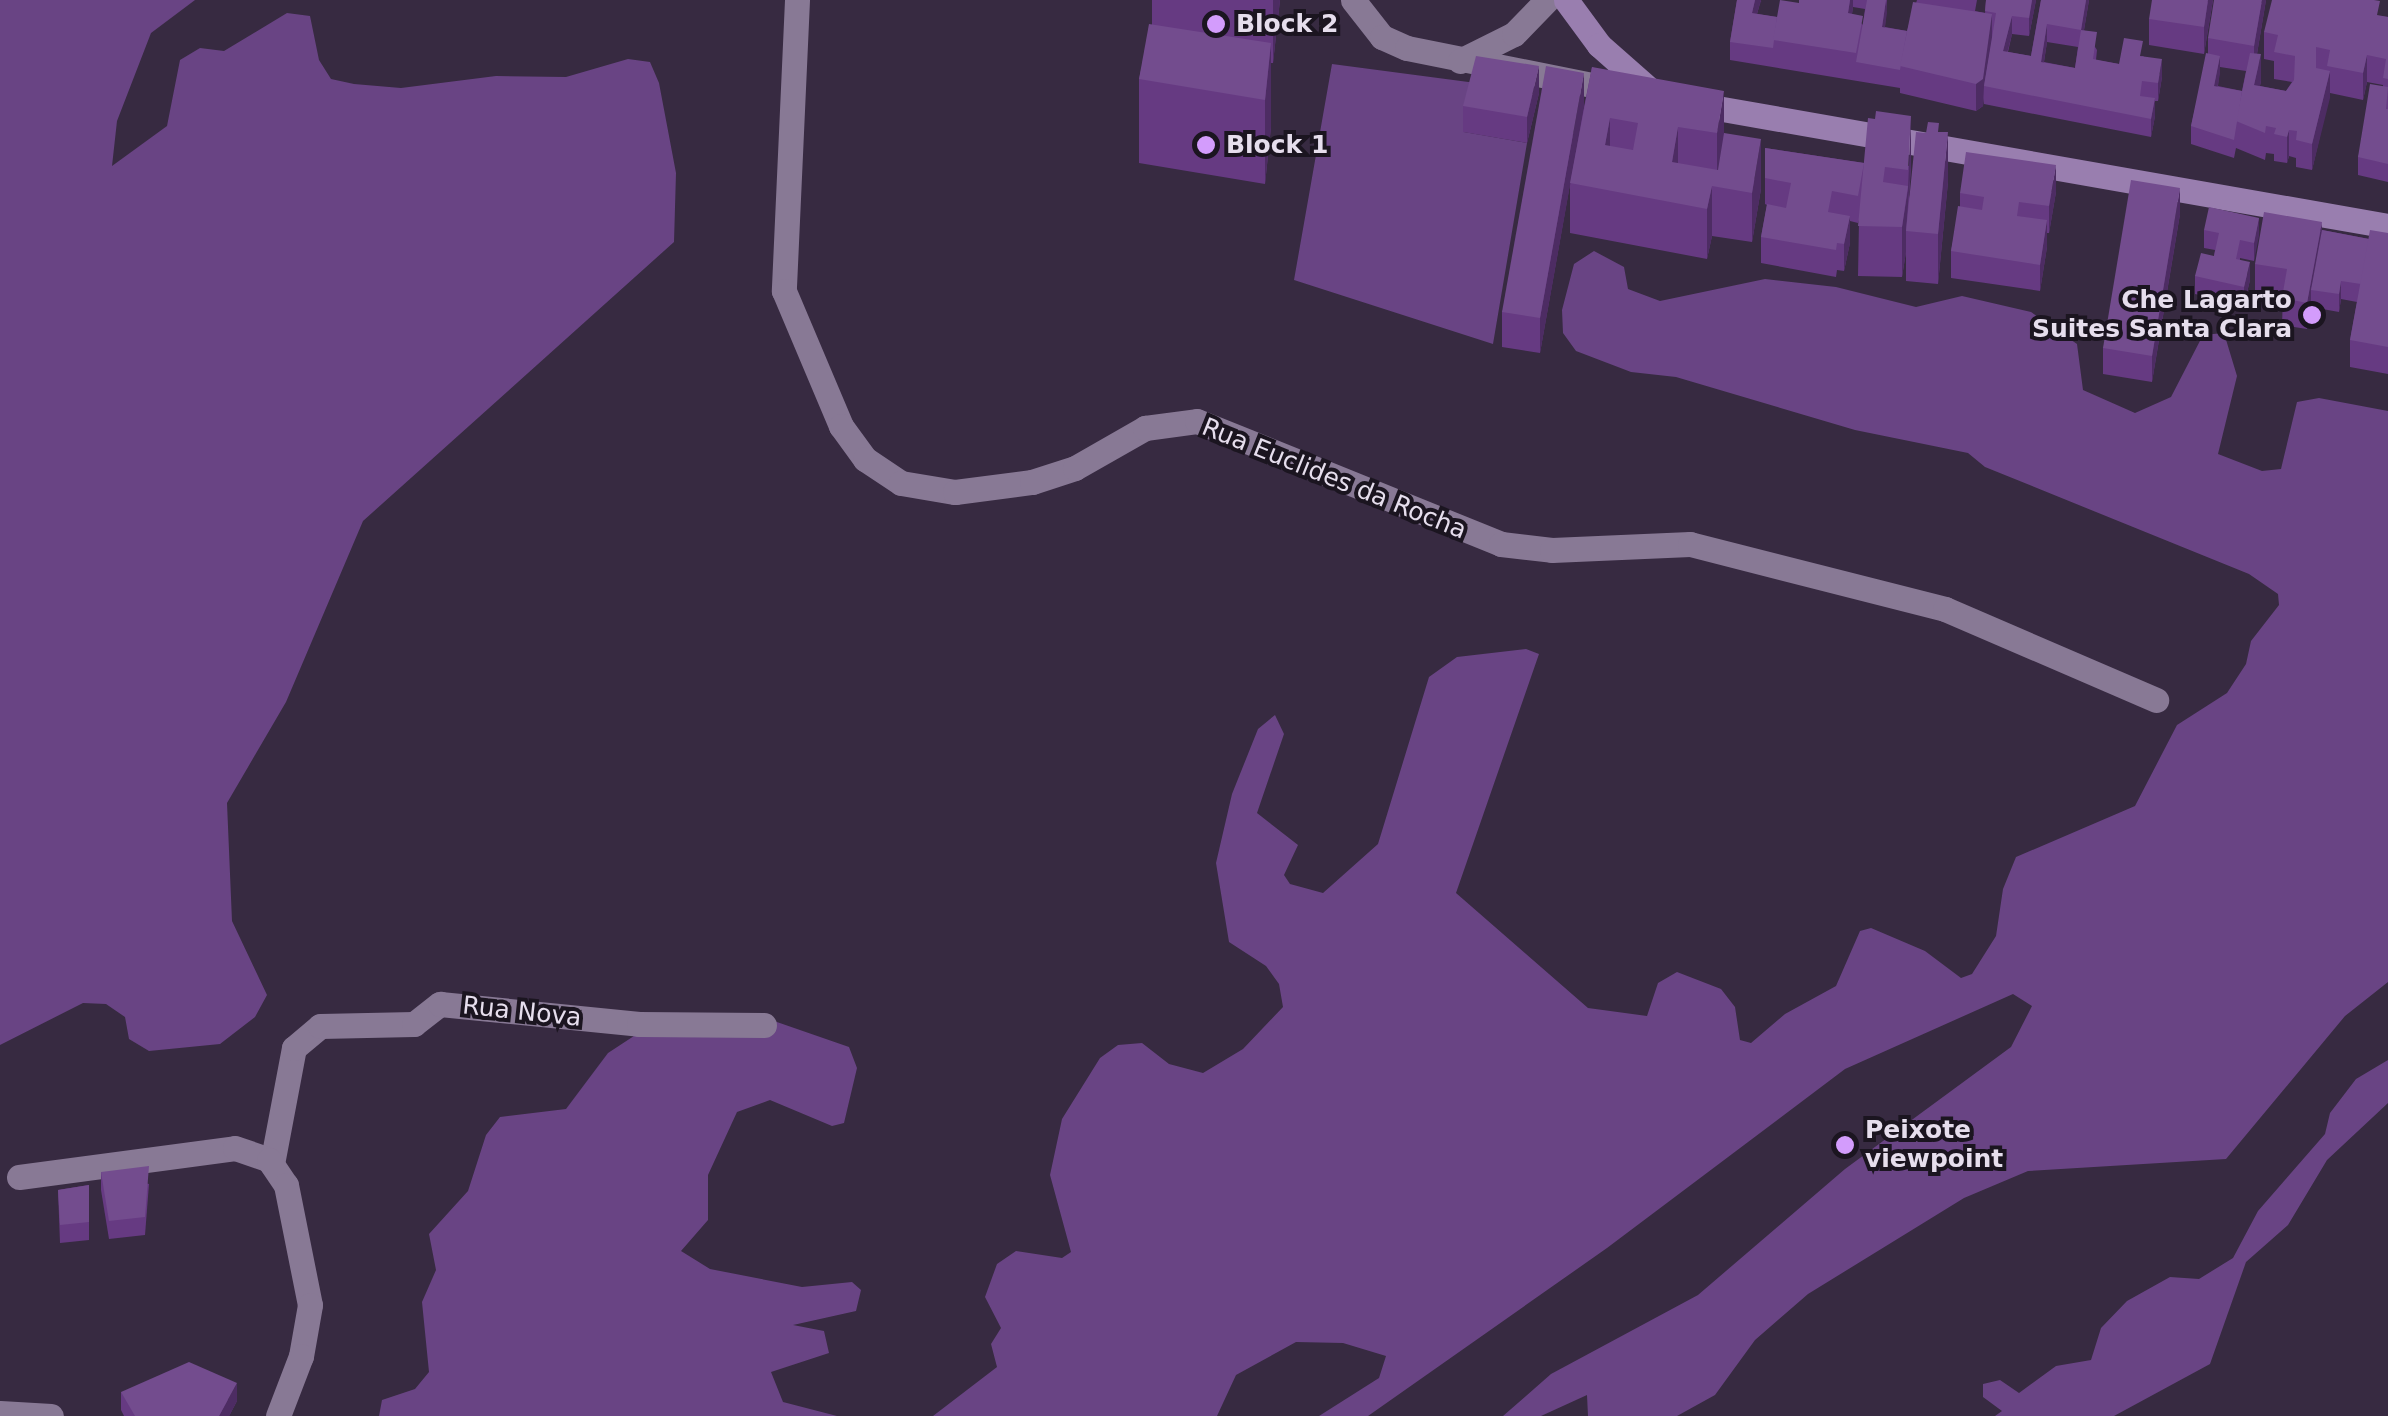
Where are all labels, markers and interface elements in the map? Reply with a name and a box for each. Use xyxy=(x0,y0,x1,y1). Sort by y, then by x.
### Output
place label: Block 2 xyxy=(1236,9,1338,39)
marker: Block 2 xyxy=(1205,13,1227,35)
place label: Block 1 xyxy=(1226,130,1328,160)
marker: Block 1 xyxy=(1195,134,1217,156)
place label: Che Lagarto Suites Santa Clara xyxy=(2032,286,2292,345)
marker: Che Lagarto Suites Santa Clara xyxy=(2301,304,2323,326)
street label: Rua Euclides da Rocha xyxy=(1197,412,1471,546)
street label: Rua Nova xyxy=(461,991,583,1033)
place label: Peixote viewpoint xyxy=(1865,1116,2003,1175)
marker: Peixote viewpoint xyxy=(1834,1134,1856,1156)

